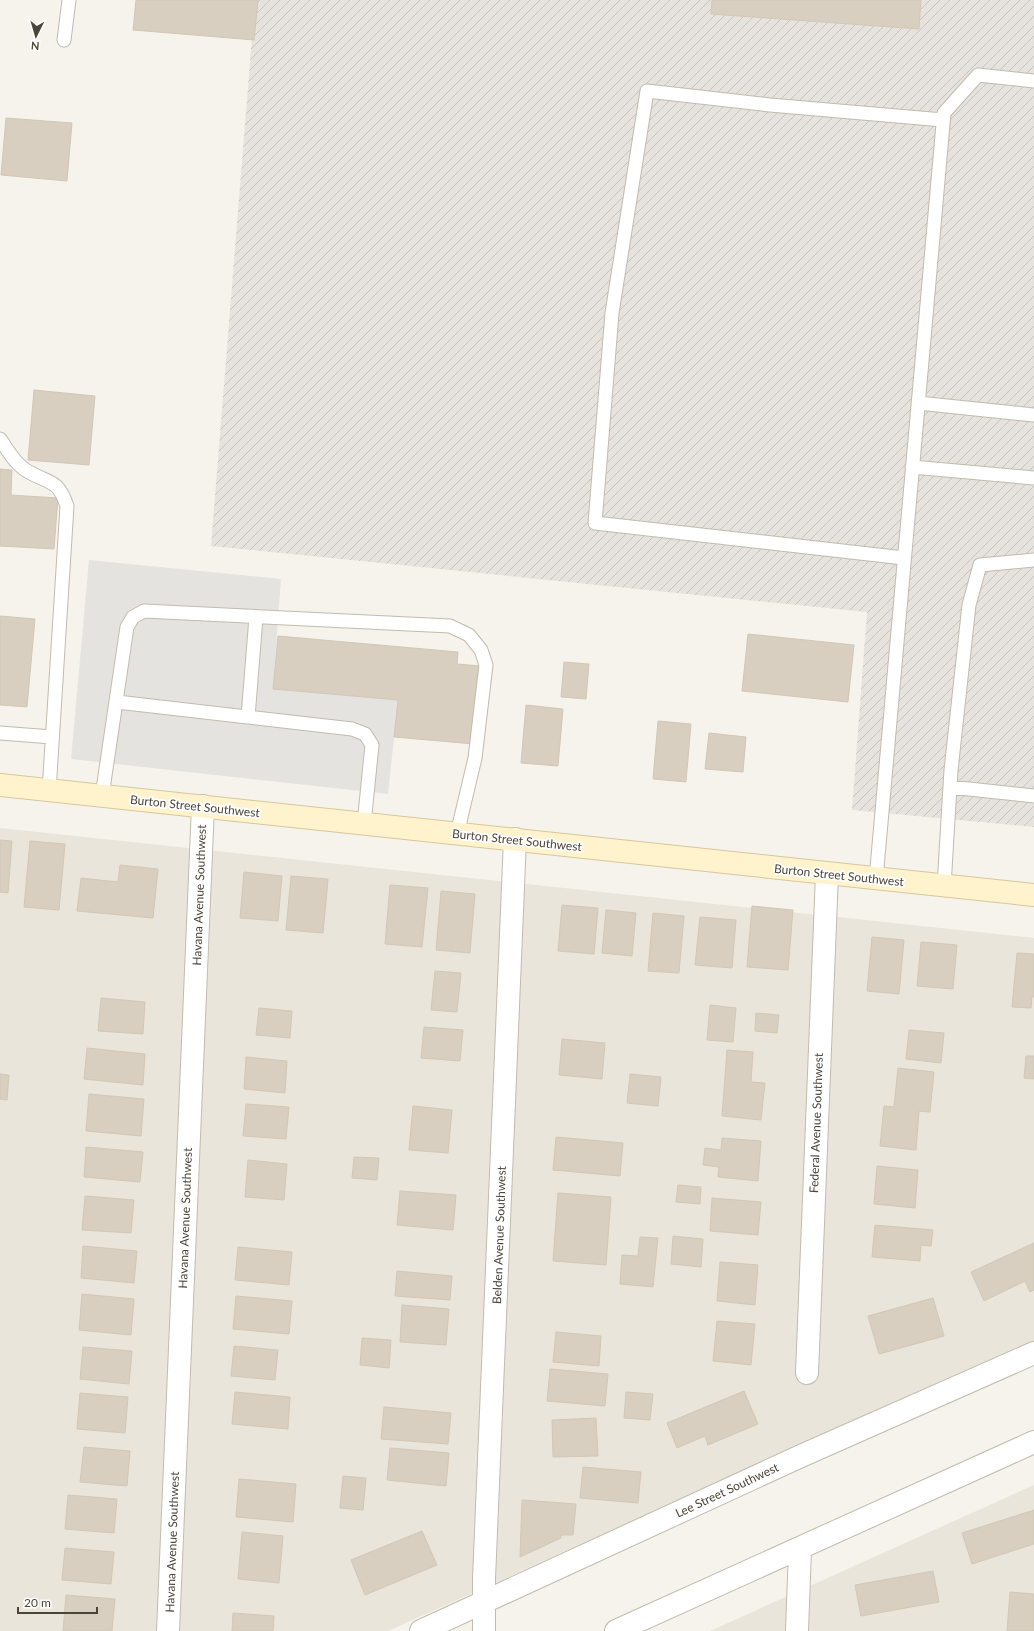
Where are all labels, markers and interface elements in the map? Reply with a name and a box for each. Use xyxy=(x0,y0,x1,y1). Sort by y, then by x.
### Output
north arrow xyxy=(16,16,56,56)
text: N xyxy=(30,40,40,53)
street label: Burton Street Southwest xyxy=(129,792,261,820)
street label: Havana Avenue Southwest xyxy=(189,824,209,966)
street label: Burton Street Southwest xyxy=(451,826,583,854)
street label: Burton Street Southwest xyxy=(773,861,905,889)
street label: Federal Avenue Southwest xyxy=(806,1052,826,1193)
street label: Havana Avenue Southwest xyxy=(175,1147,195,1289)
street label: Belden Avenue Southwest xyxy=(489,1165,509,1304)
street label: Lee Street Southwest xyxy=(673,1459,782,1521)
street label: Havana Avenue Southwest xyxy=(162,1471,182,1613)
scale bar xyxy=(18,1589,97,1615)
text: 20 m xyxy=(24,1595,51,1610)

